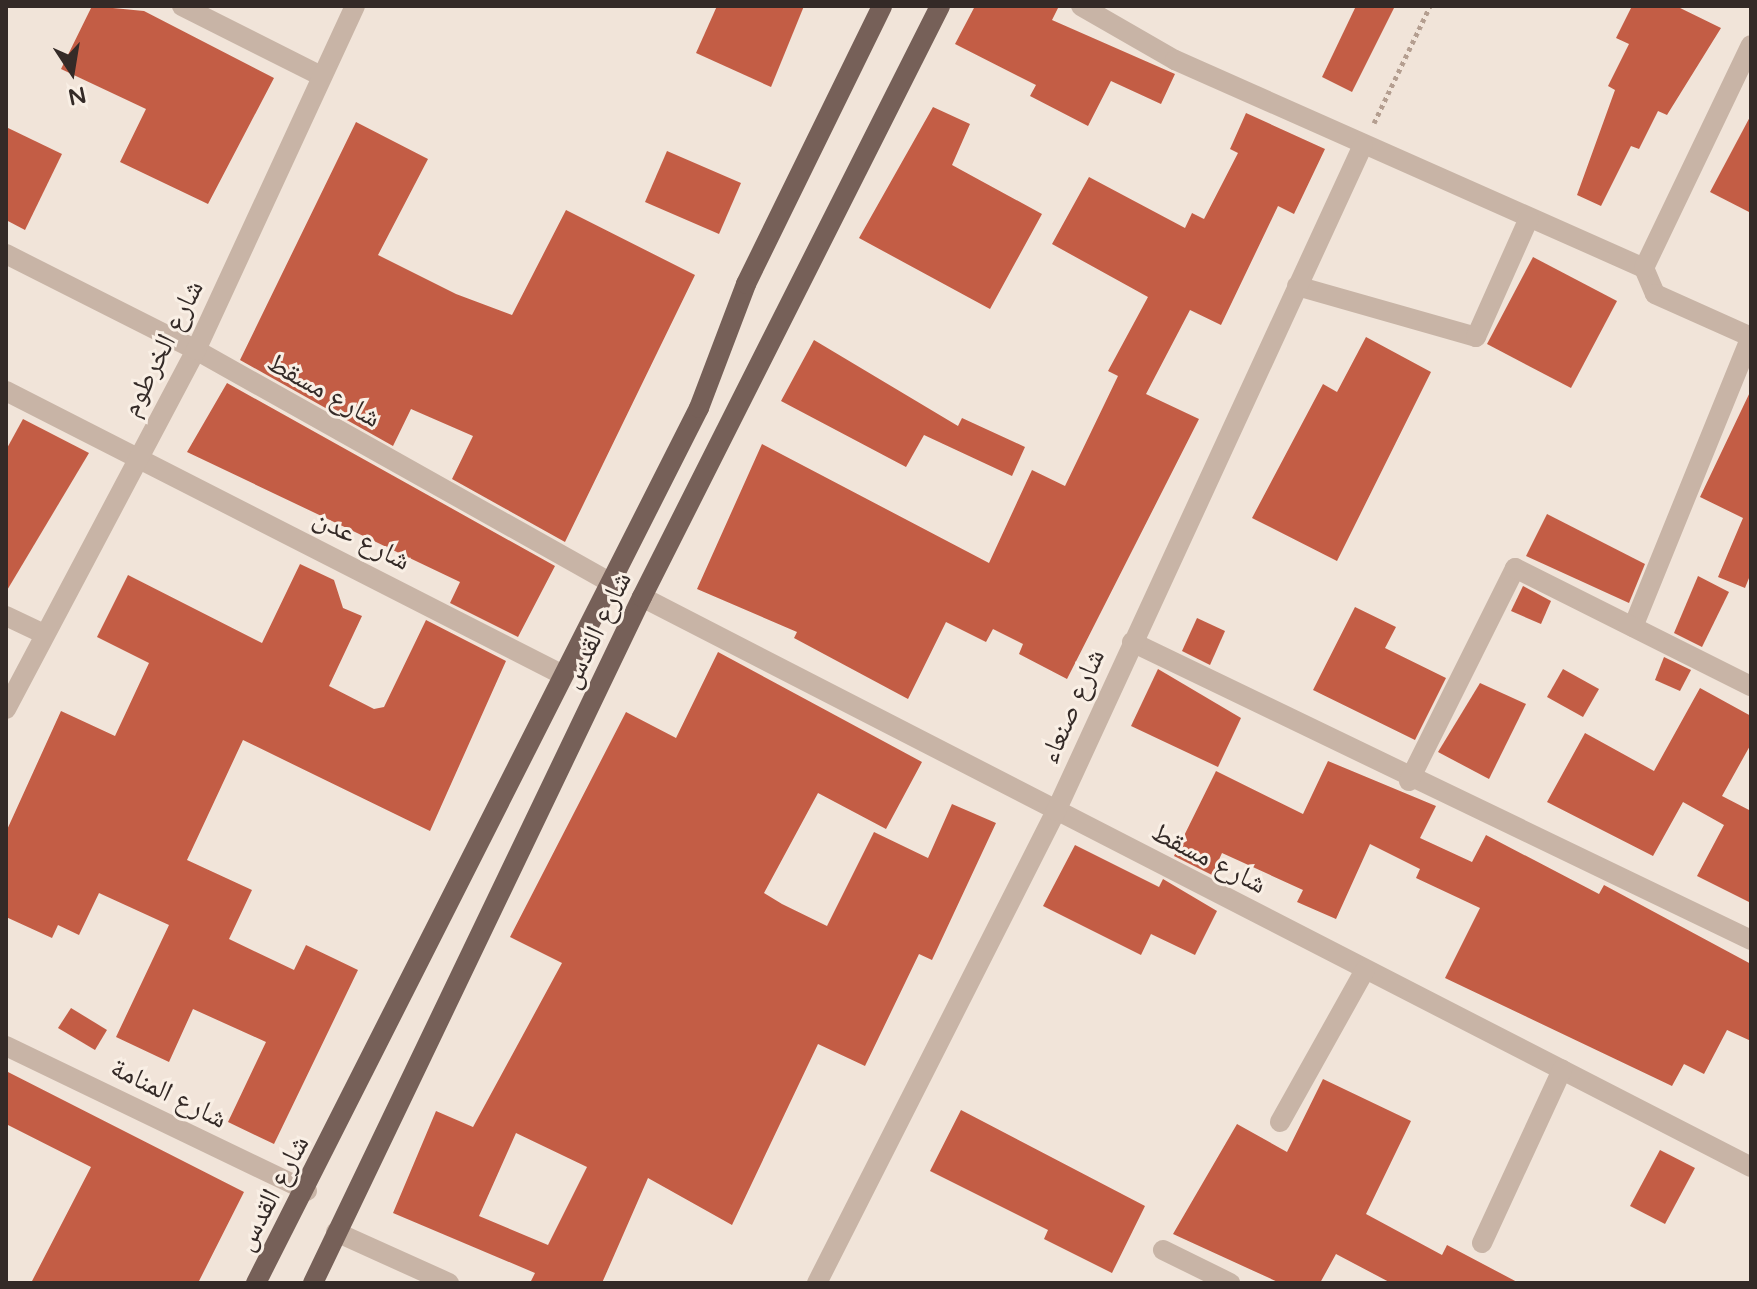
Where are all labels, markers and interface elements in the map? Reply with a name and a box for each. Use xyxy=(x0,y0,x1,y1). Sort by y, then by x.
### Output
north arrow xyxy=(32,32,112,112)
text: N xyxy=(66,81,88,110)
street label: شارع الخرطوم xyxy=(113,274,211,422)
street label: شارع مسقط xyxy=(261,345,387,435)
street label: شارع عدن xyxy=(308,500,416,578)
street label: شارع القدس xyxy=(553,566,639,694)
street label: شارع صنعاء xyxy=(1032,644,1112,768)
street label: شارع مسقط xyxy=(1146,815,1272,901)
street label: شارع المنامة xyxy=(105,1050,233,1136)
street label: شارع القدس xyxy=(228,1130,316,1256)

